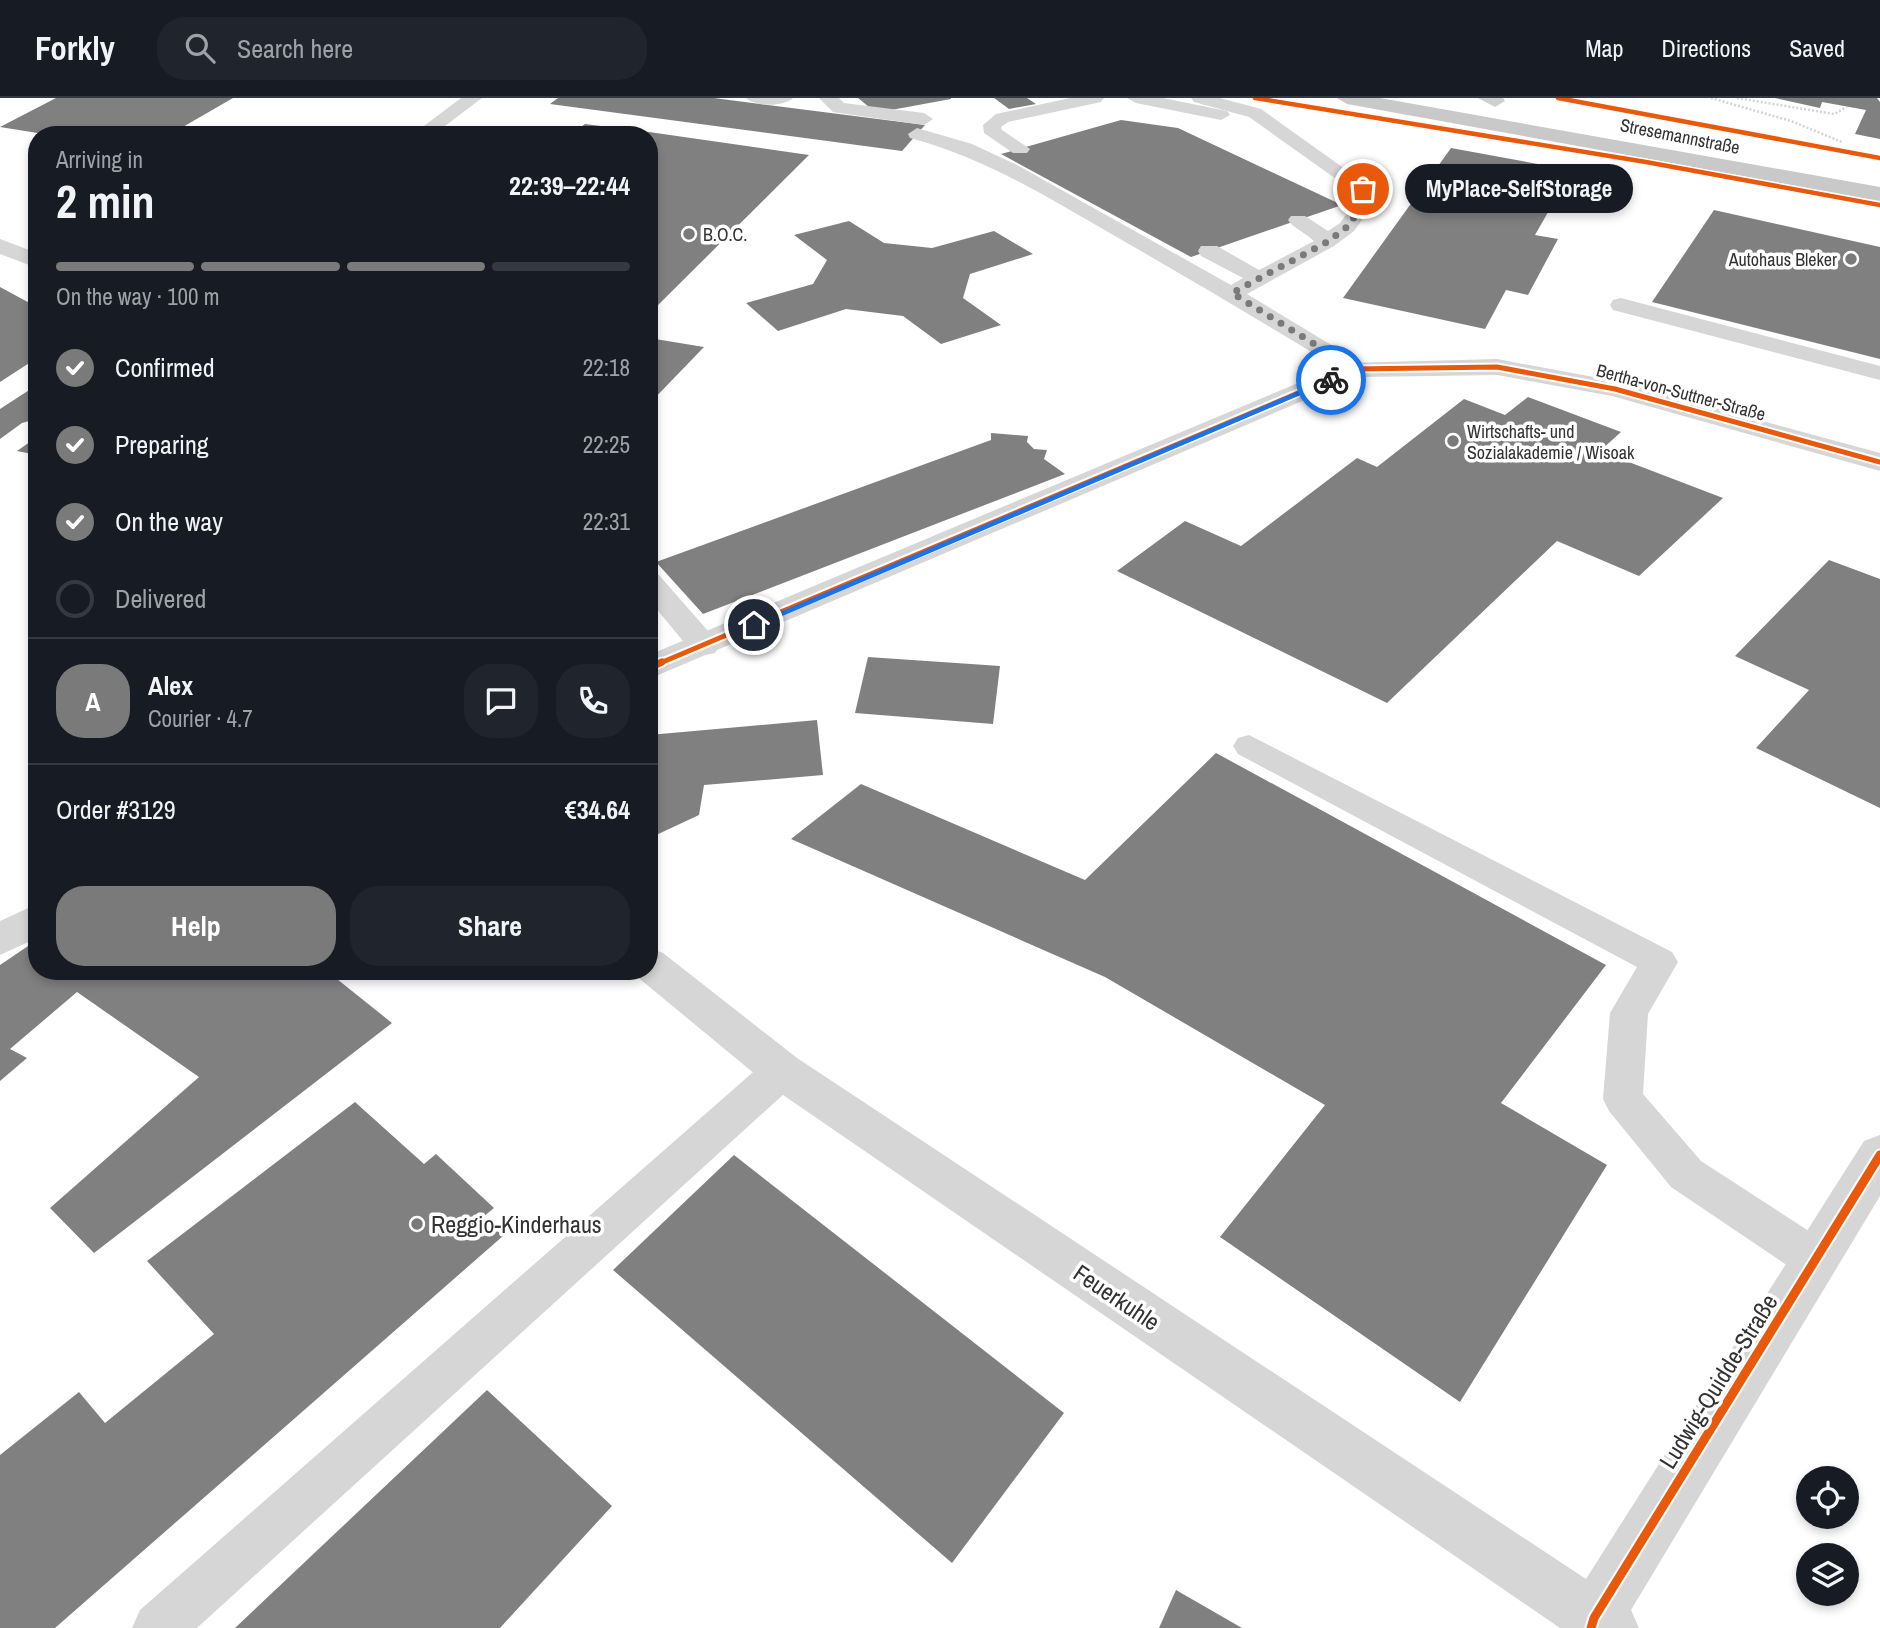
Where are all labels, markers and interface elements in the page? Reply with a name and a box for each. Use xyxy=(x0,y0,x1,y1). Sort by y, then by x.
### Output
search box xyxy=(157,17,647,80)
text: Forkly xyxy=(35,26,115,70)
icon: search xyxy=(181,29,219,67)
text: Search here xyxy=(237,31,353,66)
text: Map xyxy=(1585,32,1623,64)
text: Directions xyxy=(1661,32,1751,64)
text: Saved xyxy=(1789,32,1845,64)
street label: Stresemannstraße xyxy=(1618,112,1742,160)
text: Arriving in xyxy=(56,144,143,175)
pin xyxy=(1333,159,1393,219)
callout: MyPlace-SelfStorage xyxy=(1405,164,1632,214)
text: 22:39–22:44 xyxy=(509,168,630,203)
text: 2 min xyxy=(56,170,155,232)
icon: bag xyxy=(1344,170,1382,208)
text: MyPlace-SelfStorage xyxy=(1426,173,1612,204)
place label: B.O.C. xyxy=(703,222,747,247)
marker: B.O.C. xyxy=(681,226,697,242)
place label: Autohaus Bleker xyxy=(1728,247,1837,272)
marker: Autohaus Bleker xyxy=(1843,251,1859,267)
text: On the way · 100 m xyxy=(56,281,220,312)
courier xyxy=(1296,345,1366,415)
icon: check xyxy=(56,349,94,387)
text: Confirmed xyxy=(115,350,215,385)
text: 22:18 xyxy=(583,352,630,383)
street label: Bertha-von-Suttner-Straße xyxy=(1594,357,1768,427)
icon: bike xyxy=(1312,361,1350,399)
place label: Wirtschafts- und Sozialakademie / Wisoak xyxy=(1467,419,1635,465)
icon: check xyxy=(56,426,94,464)
text: Preparing xyxy=(115,427,209,462)
text: 22:25 xyxy=(583,429,630,460)
marker: Wirtschafts- und Sozialakademie / Wisoak xyxy=(1445,433,1461,449)
icon: check xyxy=(56,503,94,541)
text: On the way xyxy=(115,504,223,539)
text: 22:31 xyxy=(583,506,630,537)
text: Delivered xyxy=(115,581,206,616)
pin xyxy=(724,595,784,655)
icon: home xyxy=(735,606,773,644)
button: chat xyxy=(464,664,538,738)
button: phone xyxy=(556,664,630,738)
text: Alex xyxy=(148,668,193,703)
text: A xyxy=(85,684,101,719)
text: Courier · 4.7 xyxy=(148,703,253,734)
text: Order #3129 xyxy=(56,792,176,827)
text: €34.64 xyxy=(565,792,630,827)
button: Help xyxy=(56,886,336,966)
button: Share xyxy=(350,886,630,966)
place label: Reggio-Kinderhaus xyxy=(431,1208,602,1240)
marker: Reggio-Kinderhaus xyxy=(409,1216,425,1232)
street label: Feuerkuhle xyxy=(1068,1256,1166,1338)
street label: Ludwig-Quidde-Straße xyxy=(1651,1288,1785,1474)
map controls xyxy=(1796,1466,1859,1606)
button: locate xyxy=(1796,1466,1859,1529)
button: layers xyxy=(1796,1543,1859,1606)

